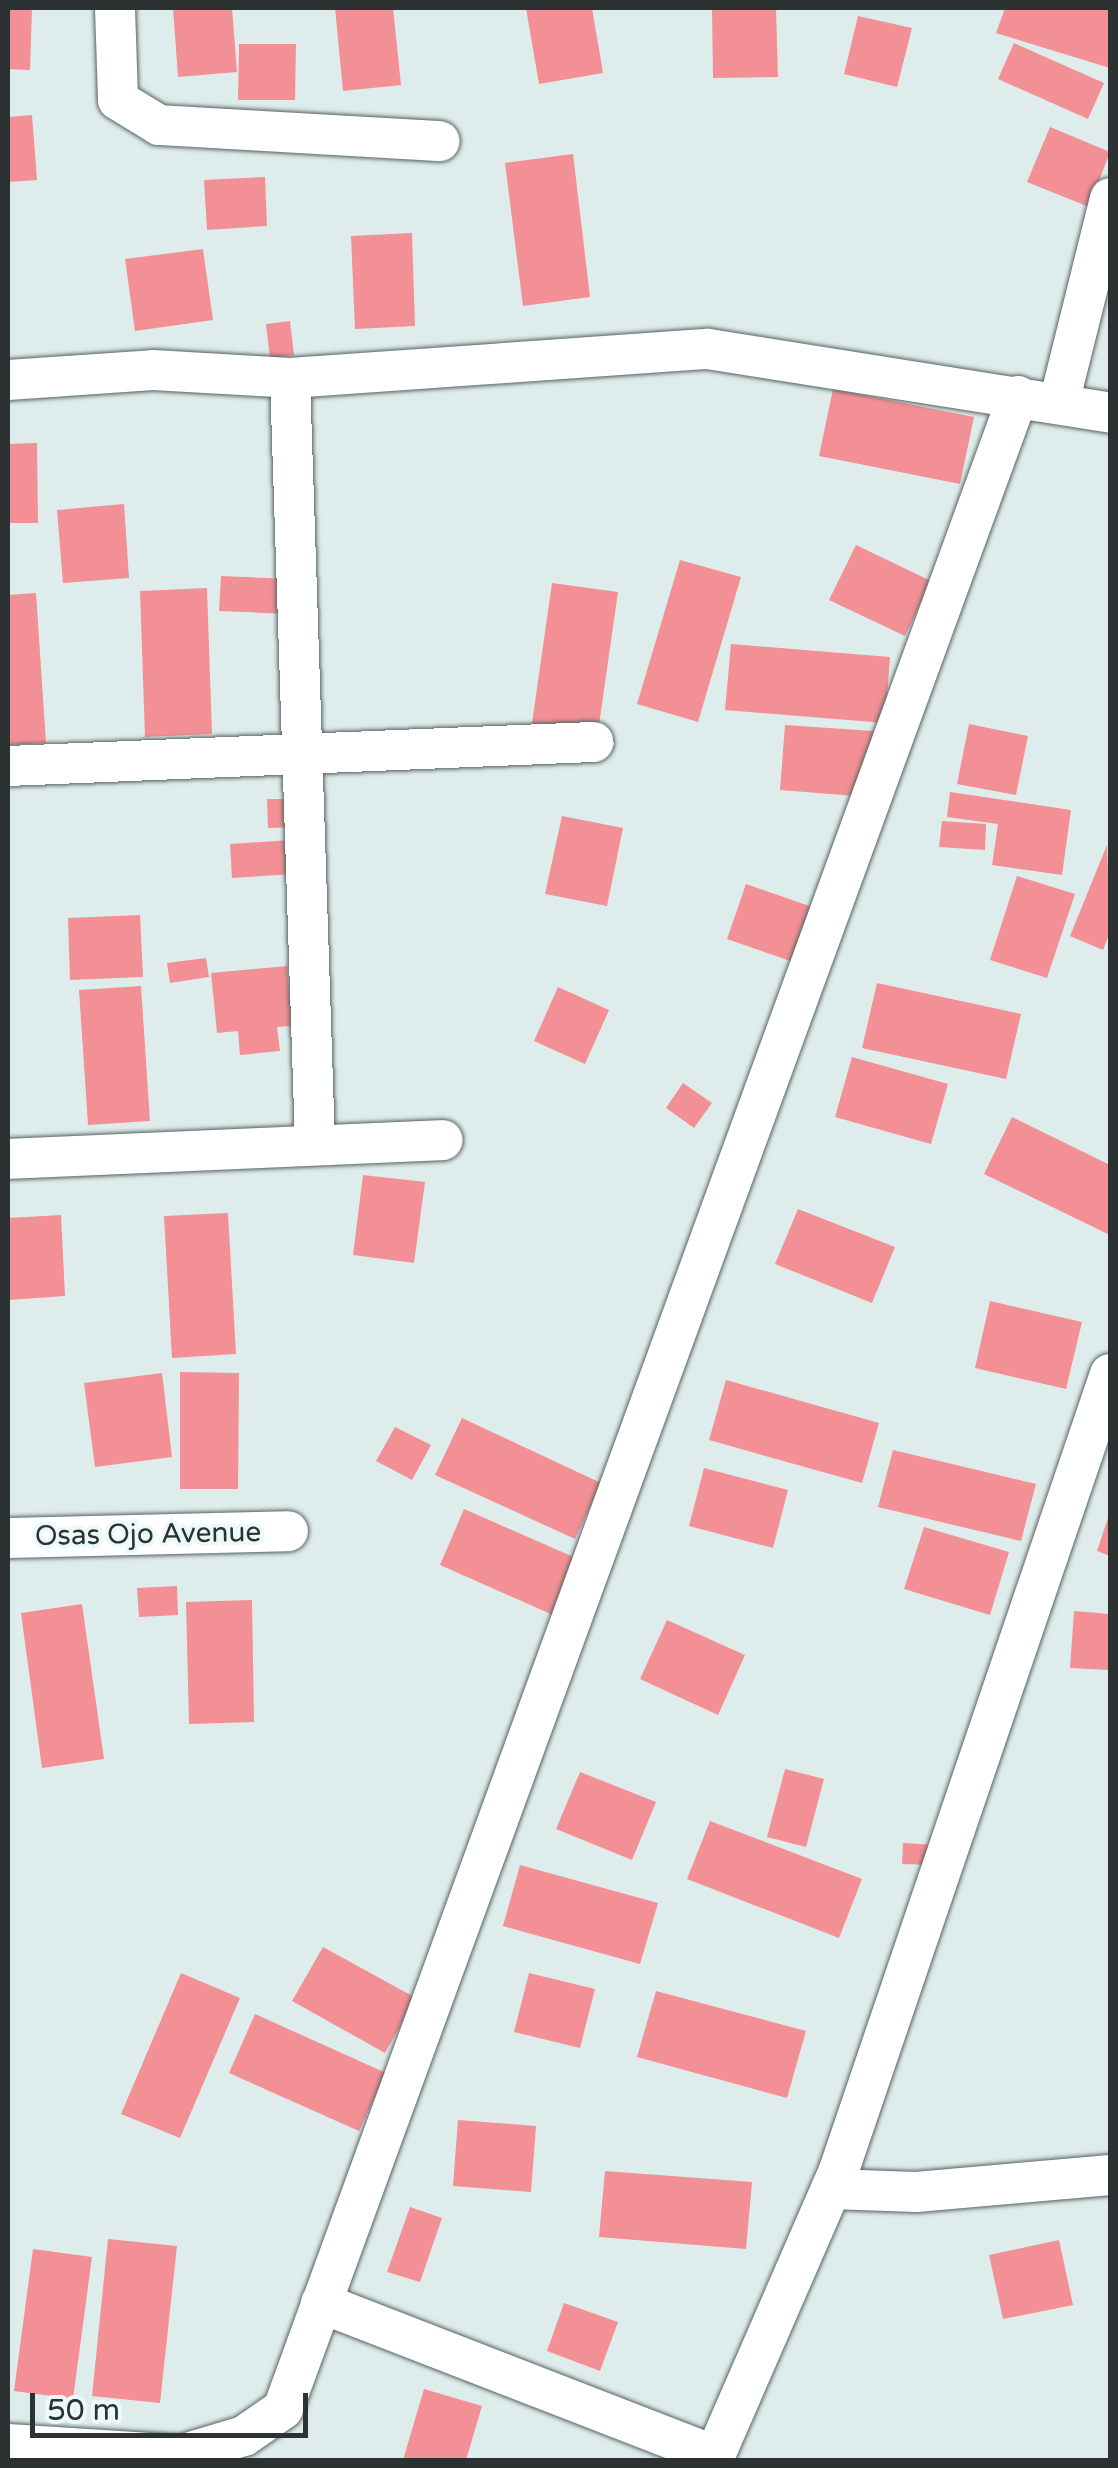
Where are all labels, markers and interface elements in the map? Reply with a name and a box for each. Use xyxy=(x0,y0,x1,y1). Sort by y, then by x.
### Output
street label: Osas Ojo Avenue xyxy=(34,1515,262,1553)
scale bar xyxy=(35,2373,312,2435)
text: 50 m xyxy=(47,2392,120,2429)

